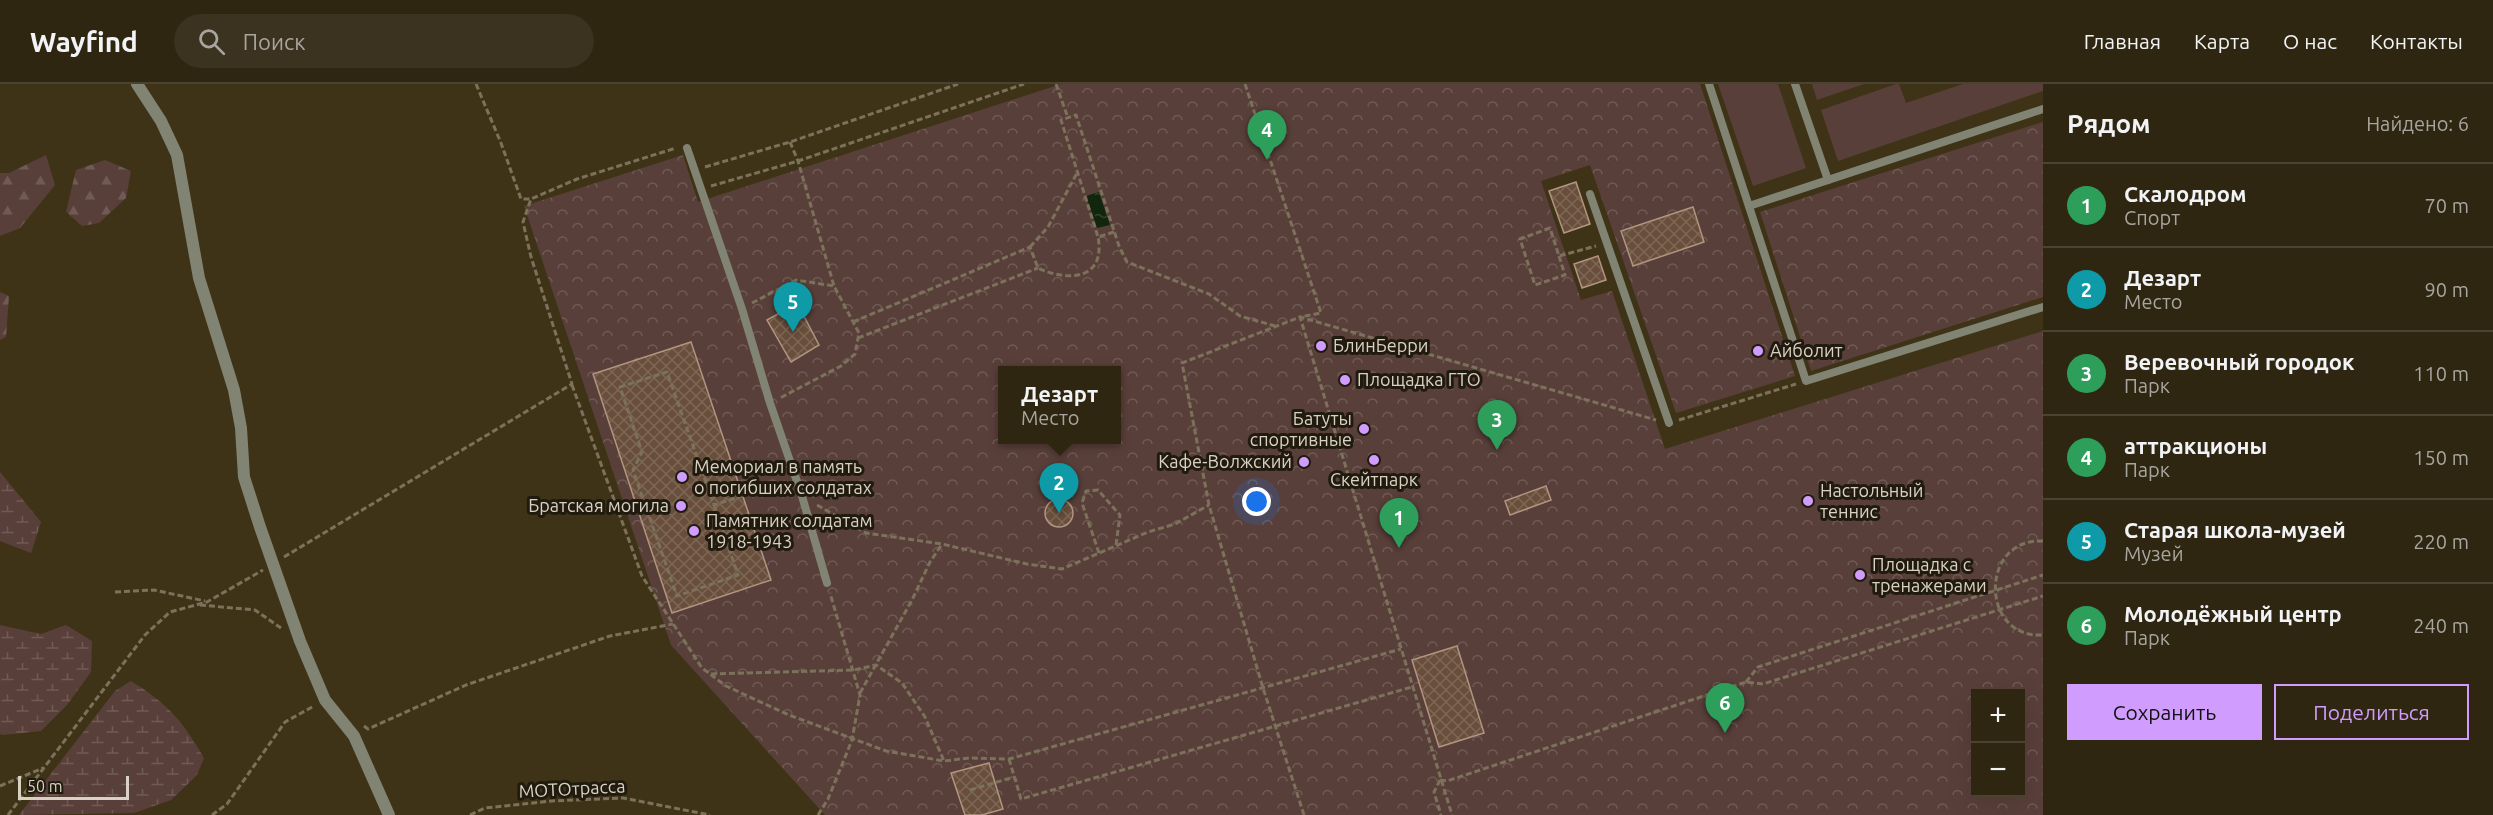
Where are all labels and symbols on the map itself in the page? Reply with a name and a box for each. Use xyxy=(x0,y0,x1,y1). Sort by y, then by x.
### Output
pin: 4 xyxy=(1248,110,1286,160)
pin: 5 xyxy=(774,282,812,332)
place label: БлинБерри xyxy=(1333,335,1429,355)
marker: БлинБерри xyxy=(1314,339,1328,353)
place label: Айболит xyxy=(1770,340,1843,360)
marker: Айболит xyxy=(1751,344,1765,358)
place label: Площадка ГТО xyxy=(1357,369,1481,389)
marker: Площадка ГТО xyxy=(1338,373,1352,387)
pin: 3 xyxy=(1478,400,1516,450)
place label: Батуты спортивные xyxy=(1250,408,1352,449)
marker: Батуты спортивные xyxy=(1357,422,1371,436)
place label: Кафе-Волжский xyxy=(1158,451,1292,471)
marker: Скейтпарк xyxy=(1367,453,1381,467)
marker: Кафе-Волжский xyxy=(1297,455,1311,469)
place label: Мемориал в память о погибших солдатах xyxy=(694,456,872,497)
pin: 2 xyxy=(1040,464,1078,513)
place label: Скейтпарк xyxy=(1330,469,1418,489)
marker: Мемориал в память о погибших солдатах xyxy=(675,470,689,484)
place label: Настольный теннис xyxy=(1820,480,1923,521)
your location xyxy=(1242,487,1271,516)
marker: Настольный теннис xyxy=(1801,494,1815,508)
place label: Братская могила xyxy=(528,495,669,515)
pin: 1 xyxy=(1380,498,1418,548)
marker: Братская могила xyxy=(674,499,688,513)
place label: Памятник солдатам 1918-1943 xyxy=(706,510,873,551)
marker: Памятник солдатам 1918-1943 xyxy=(687,524,701,538)
place label: Площадка с тренажерами xyxy=(1872,554,1987,595)
marker: Площадка с тренажерами xyxy=(1853,568,1867,582)
pin: 6 xyxy=(1706,684,1744,733)
scale bar xyxy=(18,773,129,800)
street label: МОТОтрасса xyxy=(518,775,626,801)

